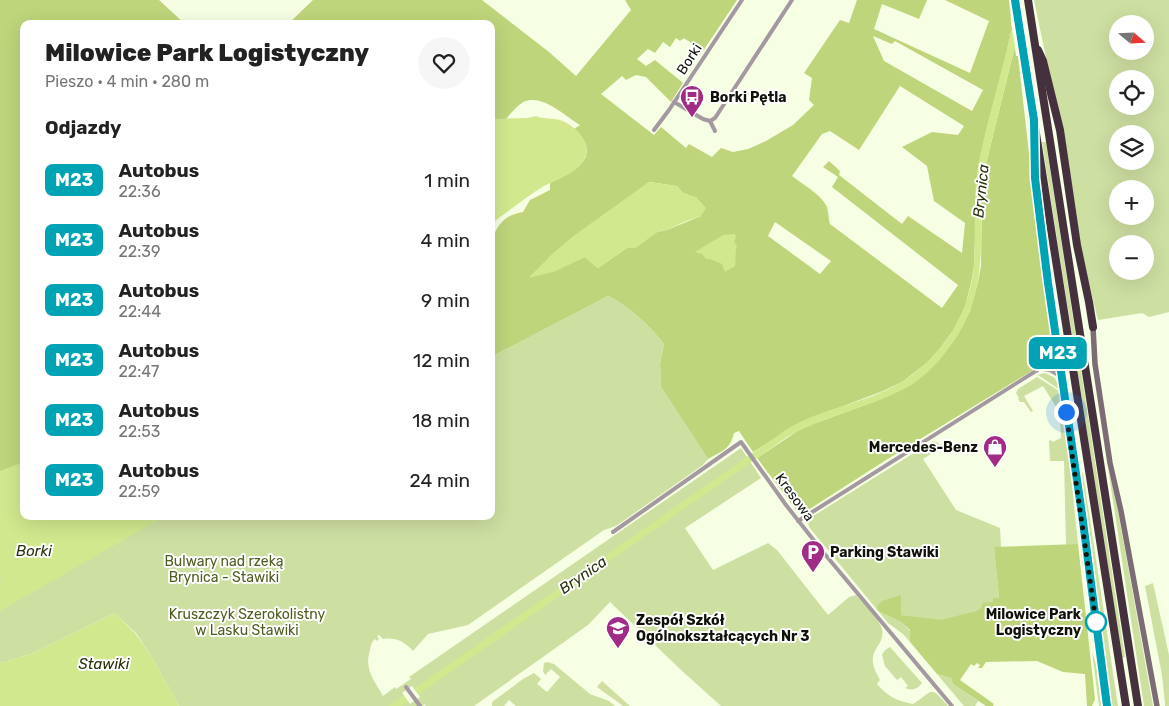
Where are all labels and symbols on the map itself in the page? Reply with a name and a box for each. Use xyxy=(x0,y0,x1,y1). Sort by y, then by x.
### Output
north arrow xyxy=(1109,15,1154,60)
street label: Borki xyxy=(673,41,706,78)
bus stop icon: Borki Pętla xyxy=(679,84,705,118)
place label: Borki Pętla xyxy=(710,89,786,106)
water label: Brynica xyxy=(969,163,993,219)
line badge: M23 xyxy=(1029,337,1087,369)
your location xyxy=(1054,400,1079,425)
shop icon: Mercedes-Benz xyxy=(982,434,1008,468)
place label: Mercedes-Benz xyxy=(869,439,978,456)
street label: Kresowa xyxy=(772,470,818,525)
parking icon: Parking Stawiki xyxy=(800,539,826,573)
water label: Borki xyxy=(16,542,52,560)
place label: Parking Stawiki xyxy=(830,544,939,561)
water label: Brynica xyxy=(556,552,610,598)
park label: Bulwary nad rzeką Brynica - Stawiki xyxy=(164,553,284,586)
park label: Kruszczyk Szerokolistny w Lasku Stawiki xyxy=(169,606,326,639)
place label: Milowice Park Logistyczny xyxy=(986,606,1082,639)
marker: Milowice Park Logistyczny xyxy=(1085,611,1107,633)
place label: Zespół Szkół Ogólnokształcących Nr 3 xyxy=(636,612,809,645)
school or university icon: Zespół Szkół Ogólnokształcących Nr 3 xyxy=(605,615,631,649)
water label: Stawiki xyxy=(79,655,130,673)

